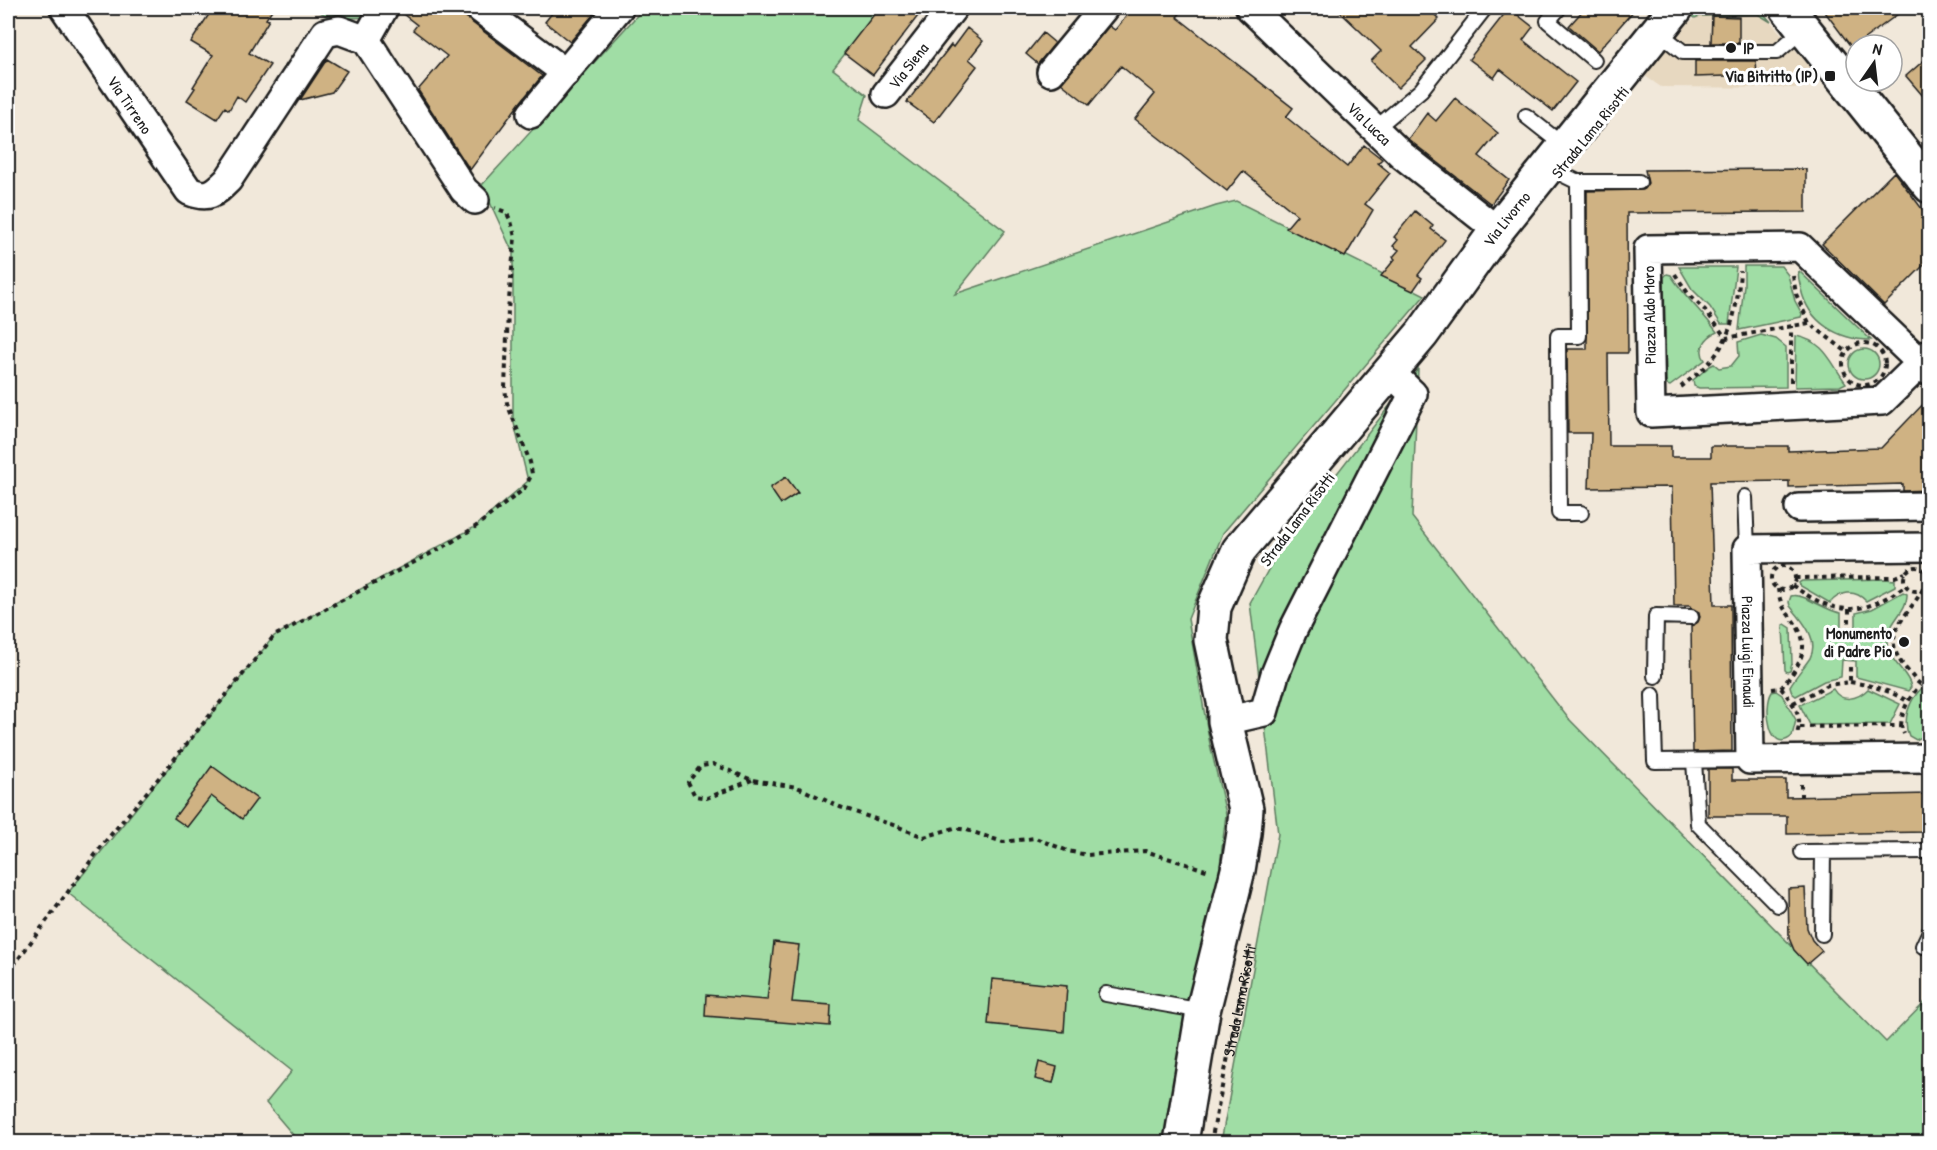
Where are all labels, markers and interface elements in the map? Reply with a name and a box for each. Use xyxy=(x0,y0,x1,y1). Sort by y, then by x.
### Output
north arrow xyxy=(1844,33,1904,93)
place label: IP xyxy=(1743,37,1755,59)
text: N xyxy=(1871,37,1885,60)
street label: Via Siena xyxy=(883,38,933,93)
marker: IP xyxy=(1724,41,1738,55)
place label: Via Bitritto (IP) xyxy=(1725,65,1818,87)
marker: Via Bitritto (IP) xyxy=(1823,69,1837,83)
street label: Via Tirreno xyxy=(102,71,158,139)
street label: Strada Lama Risotti xyxy=(1546,81,1634,183)
street label: Via Lucca xyxy=(1342,97,1396,150)
street label: Via Livorno xyxy=(1478,186,1535,251)
street label: Piazza Aldo Moro xyxy=(1637,265,1661,364)
street label: Strada Lama Risotti xyxy=(1254,467,1340,571)
street label: Piazza Luigi Einaudi xyxy=(1737,596,1760,708)
place label: Monumento di Padre Pio xyxy=(1824,622,1893,662)
marker: Monumento di Padre Pio xyxy=(1897,635,1911,649)
street label: Strada Lama Risotti xyxy=(1217,943,1261,1058)

